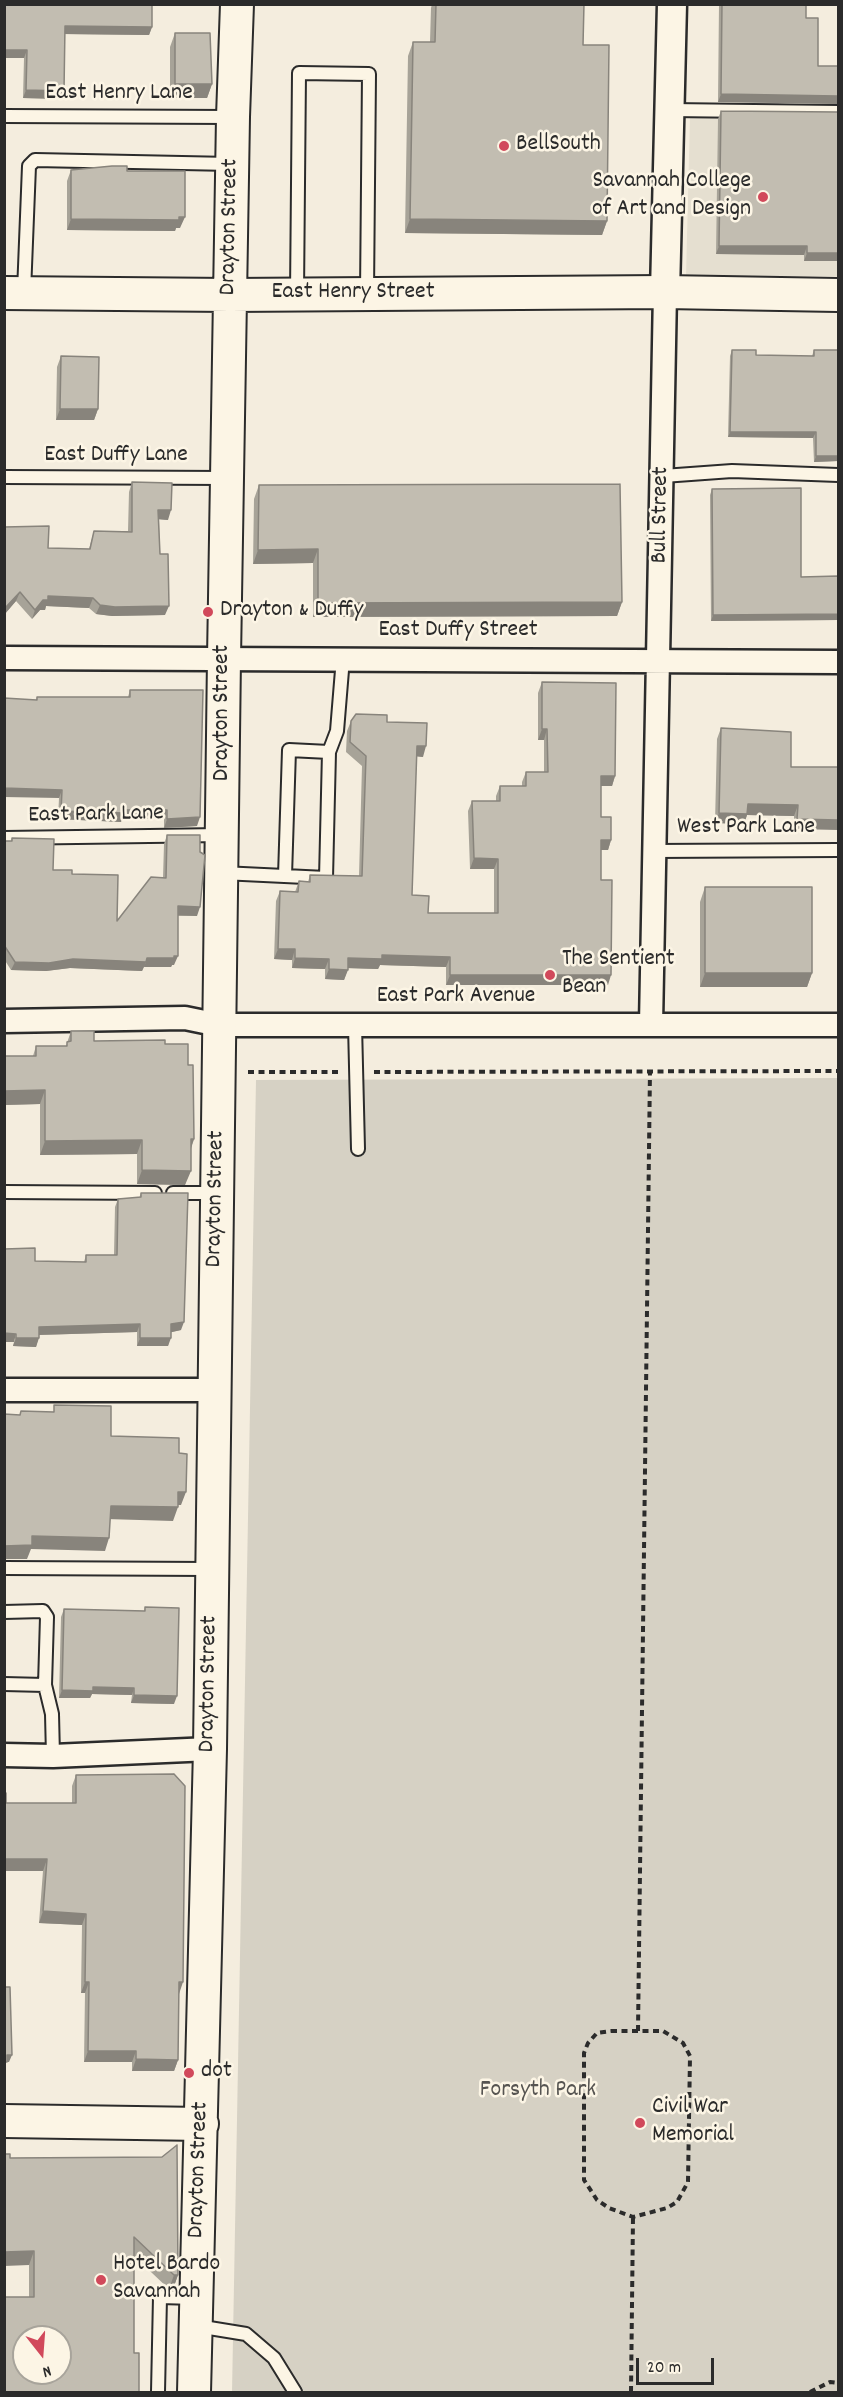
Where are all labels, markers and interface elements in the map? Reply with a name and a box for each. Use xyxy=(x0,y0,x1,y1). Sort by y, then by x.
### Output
street label: East Henry Lane xyxy=(45,81,193,109)
place label: BellSouth xyxy=(516,132,601,160)
marker: BellSouth xyxy=(497,139,511,153)
street label: Drayton Street xyxy=(215,158,247,296)
place label: Savannah College of Art and Design xyxy=(592,169,751,225)
marker: Savannah College of Art and Design xyxy=(756,190,770,204)
street label: East Henry Street xyxy=(272,280,434,308)
street label: East Duffy Lane xyxy=(44,443,188,471)
street label: Bull Street xyxy=(647,466,677,564)
place label: Drayton & Duffy xyxy=(220,598,363,626)
marker: Drayton & Duffy xyxy=(201,605,215,619)
street label: East Duffy Street xyxy=(378,618,538,646)
street label: Drayton Street xyxy=(210,645,238,781)
street label: East Park Lane xyxy=(28,800,164,832)
street label: West Park Lane xyxy=(677,815,815,843)
place label: The Sentient Bean xyxy=(562,947,675,1003)
marker: The Sentient Bean xyxy=(543,968,557,982)
street label: East Park Avenue xyxy=(377,984,535,1012)
street label: Drayton Street xyxy=(201,1130,233,1268)
street label: Drayton Street xyxy=(194,1615,226,1753)
place label: dot xyxy=(201,2059,232,2087)
marker: dot xyxy=(182,2066,196,2080)
park label: Forsyth Park xyxy=(480,2078,596,2106)
place label: Civil War Memorial xyxy=(652,2095,734,2151)
street label: Drayton Street xyxy=(183,2101,217,2239)
marker: Civil War Memorial xyxy=(633,2116,647,2130)
place label: Hotel Bardo Savannah xyxy=(113,2252,220,2308)
marker: Hotel Bardo Savannah xyxy=(94,2273,108,2287)
north arrow xyxy=(12,2325,72,2385)
scale bar xyxy=(639,2346,717,2384)
text: 20 m xyxy=(647,2356,681,2381)
text: N xyxy=(40,2359,54,2383)

